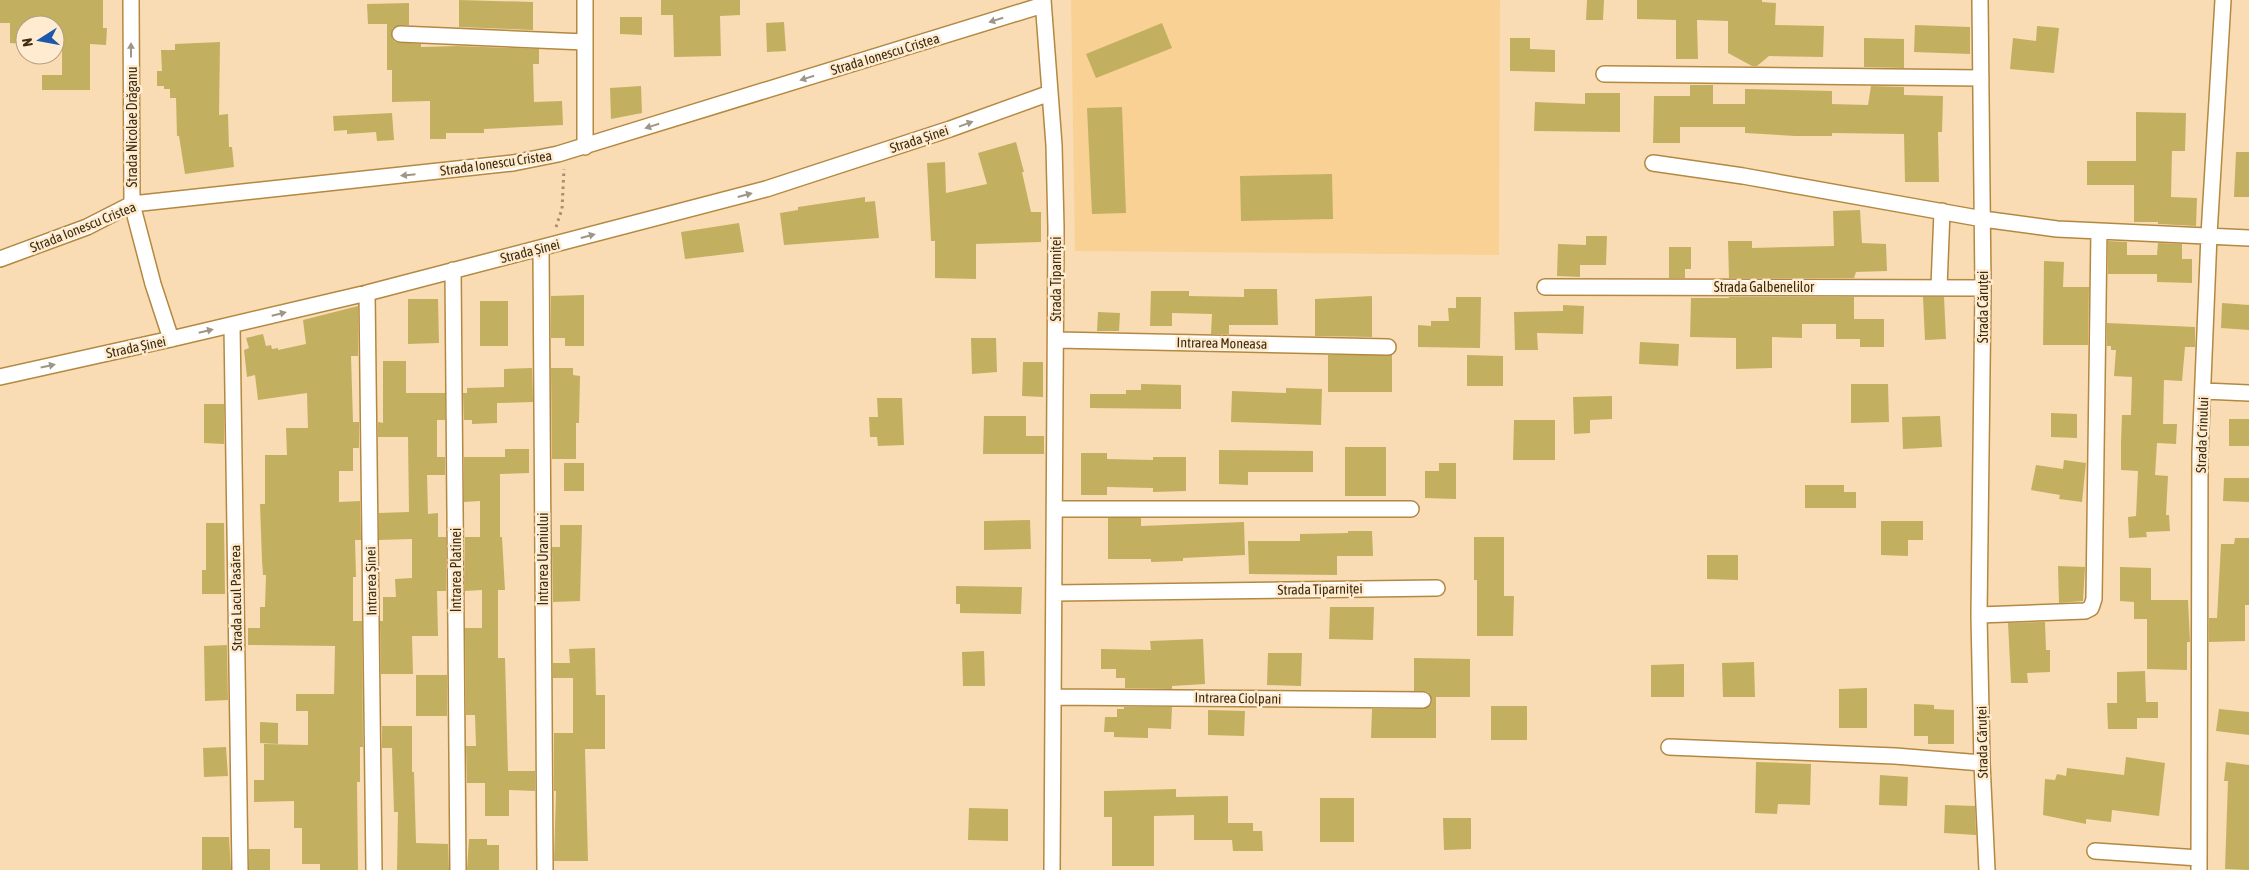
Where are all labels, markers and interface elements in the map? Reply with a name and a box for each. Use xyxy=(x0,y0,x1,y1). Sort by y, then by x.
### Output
north arrow xyxy=(15,15,65,65)
one-way arrow xyxy=(988,16,1003,24)
street label: Strada Ionescu Cristea xyxy=(829,30,941,78)
text: N xyxy=(19,37,36,48)
one-way arrow xyxy=(127,42,135,58)
street label: Strada Nicolae Drăganu xyxy=(124,66,140,188)
one-way arrow xyxy=(800,74,815,82)
one-way arrow xyxy=(959,119,973,127)
one-way arrow xyxy=(644,122,659,130)
street label: Strada Șinei xyxy=(888,122,950,156)
street label: Strada Ionescu Cristea xyxy=(439,147,553,179)
one-way arrow xyxy=(399,171,415,179)
one-way arrow xyxy=(737,191,752,199)
street label: Strada Ionescu Cristea xyxy=(28,198,138,256)
one-way arrow xyxy=(580,232,595,240)
street label: Strada Șinei xyxy=(499,236,561,266)
street label: Strada Tiparniței xyxy=(1048,236,1064,322)
street label: Strada Căruței xyxy=(1975,271,1991,343)
street label: Strada Galbenelilor xyxy=(1714,279,1815,295)
one-way arrow xyxy=(271,310,286,318)
one-way arrow xyxy=(199,327,214,335)
street label: Strada Șinei xyxy=(105,333,167,361)
street label: Intrarea Moneasa xyxy=(1177,334,1267,352)
one-way arrow xyxy=(40,362,56,370)
street label: Strada Crinului xyxy=(2193,397,2211,473)
street label: Intrarea Uraniului xyxy=(535,513,551,605)
street label: Intrarea Platinei xyxy=(448,528,464,612)
street label: Strada Lacul Pasărea xyxy=(227,545,245,651)
street label: Intrarea Șinei xyxy=(362,546,380,616)
street label: Strada Tiparniței xyxy=(1277,580,1363,598)
street label: Intrarea Ciolpani xyxy=(1195,689,1281,707)
street label: Strada Căruței xyxy=(1973,706,1991,778)

